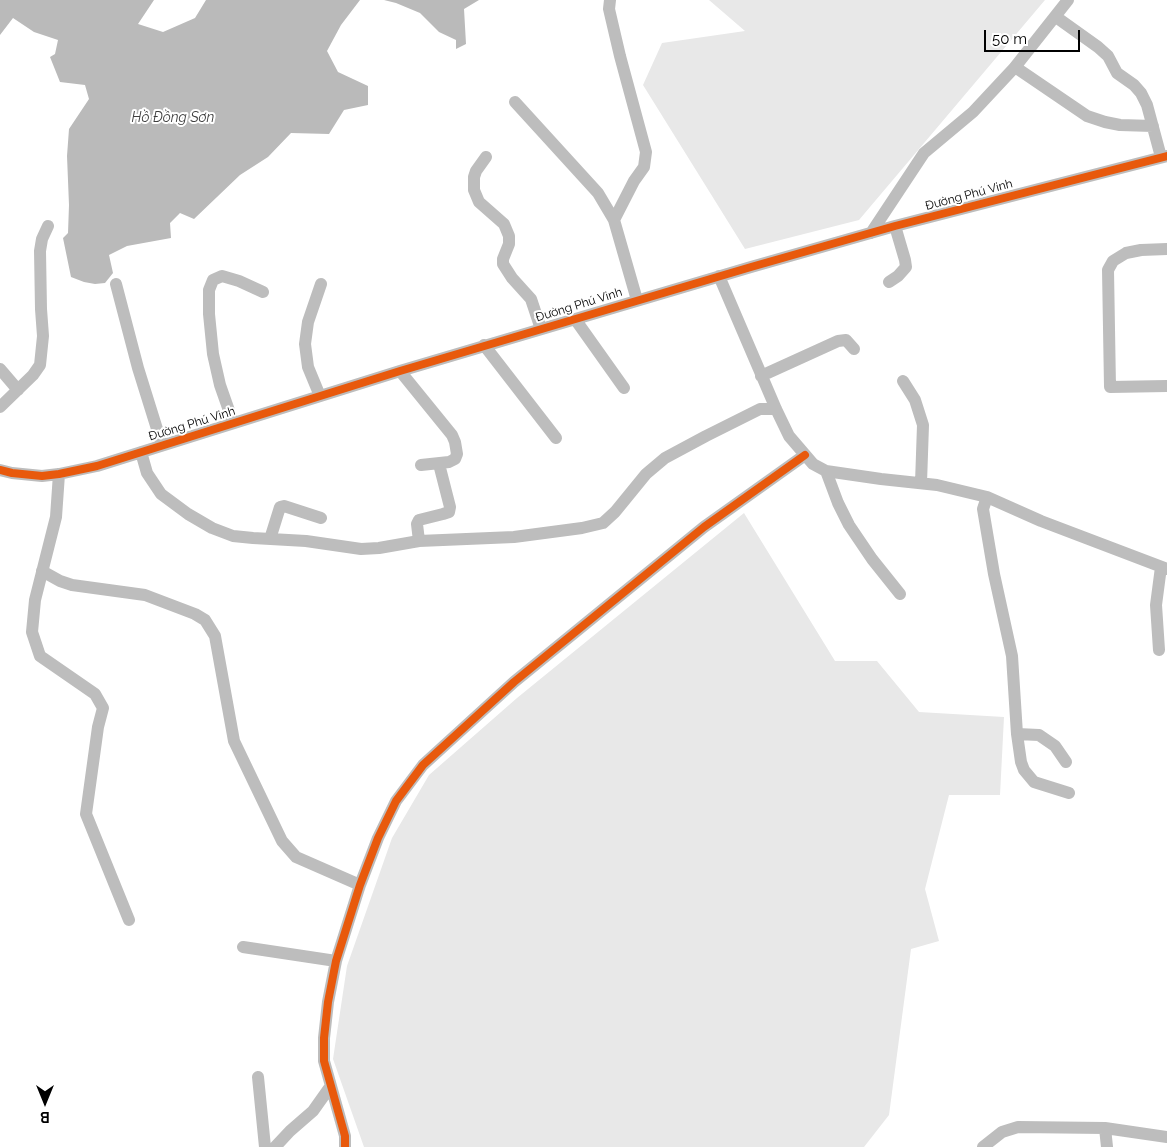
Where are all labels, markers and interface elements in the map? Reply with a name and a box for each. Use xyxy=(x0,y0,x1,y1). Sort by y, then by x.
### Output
scale bar xyxy=(987,20,1083,52)
text: 50 m xyxy=(992,30,1027,48)
water label: Hồ Đồng Sơn xyxy=(132,110,214,126)
street label: Đường Phú Vinh xyxy=(924,176,1014,214)
street label: Đường Phú Vinh xyxy=(534,285,624,325)
street label: Đường Phú Vinh xyxy=(147,404,237,444)
north arrow xyxy=(20,1077,70,1127)
text: B xyxy=(40,1109,50,1125)

